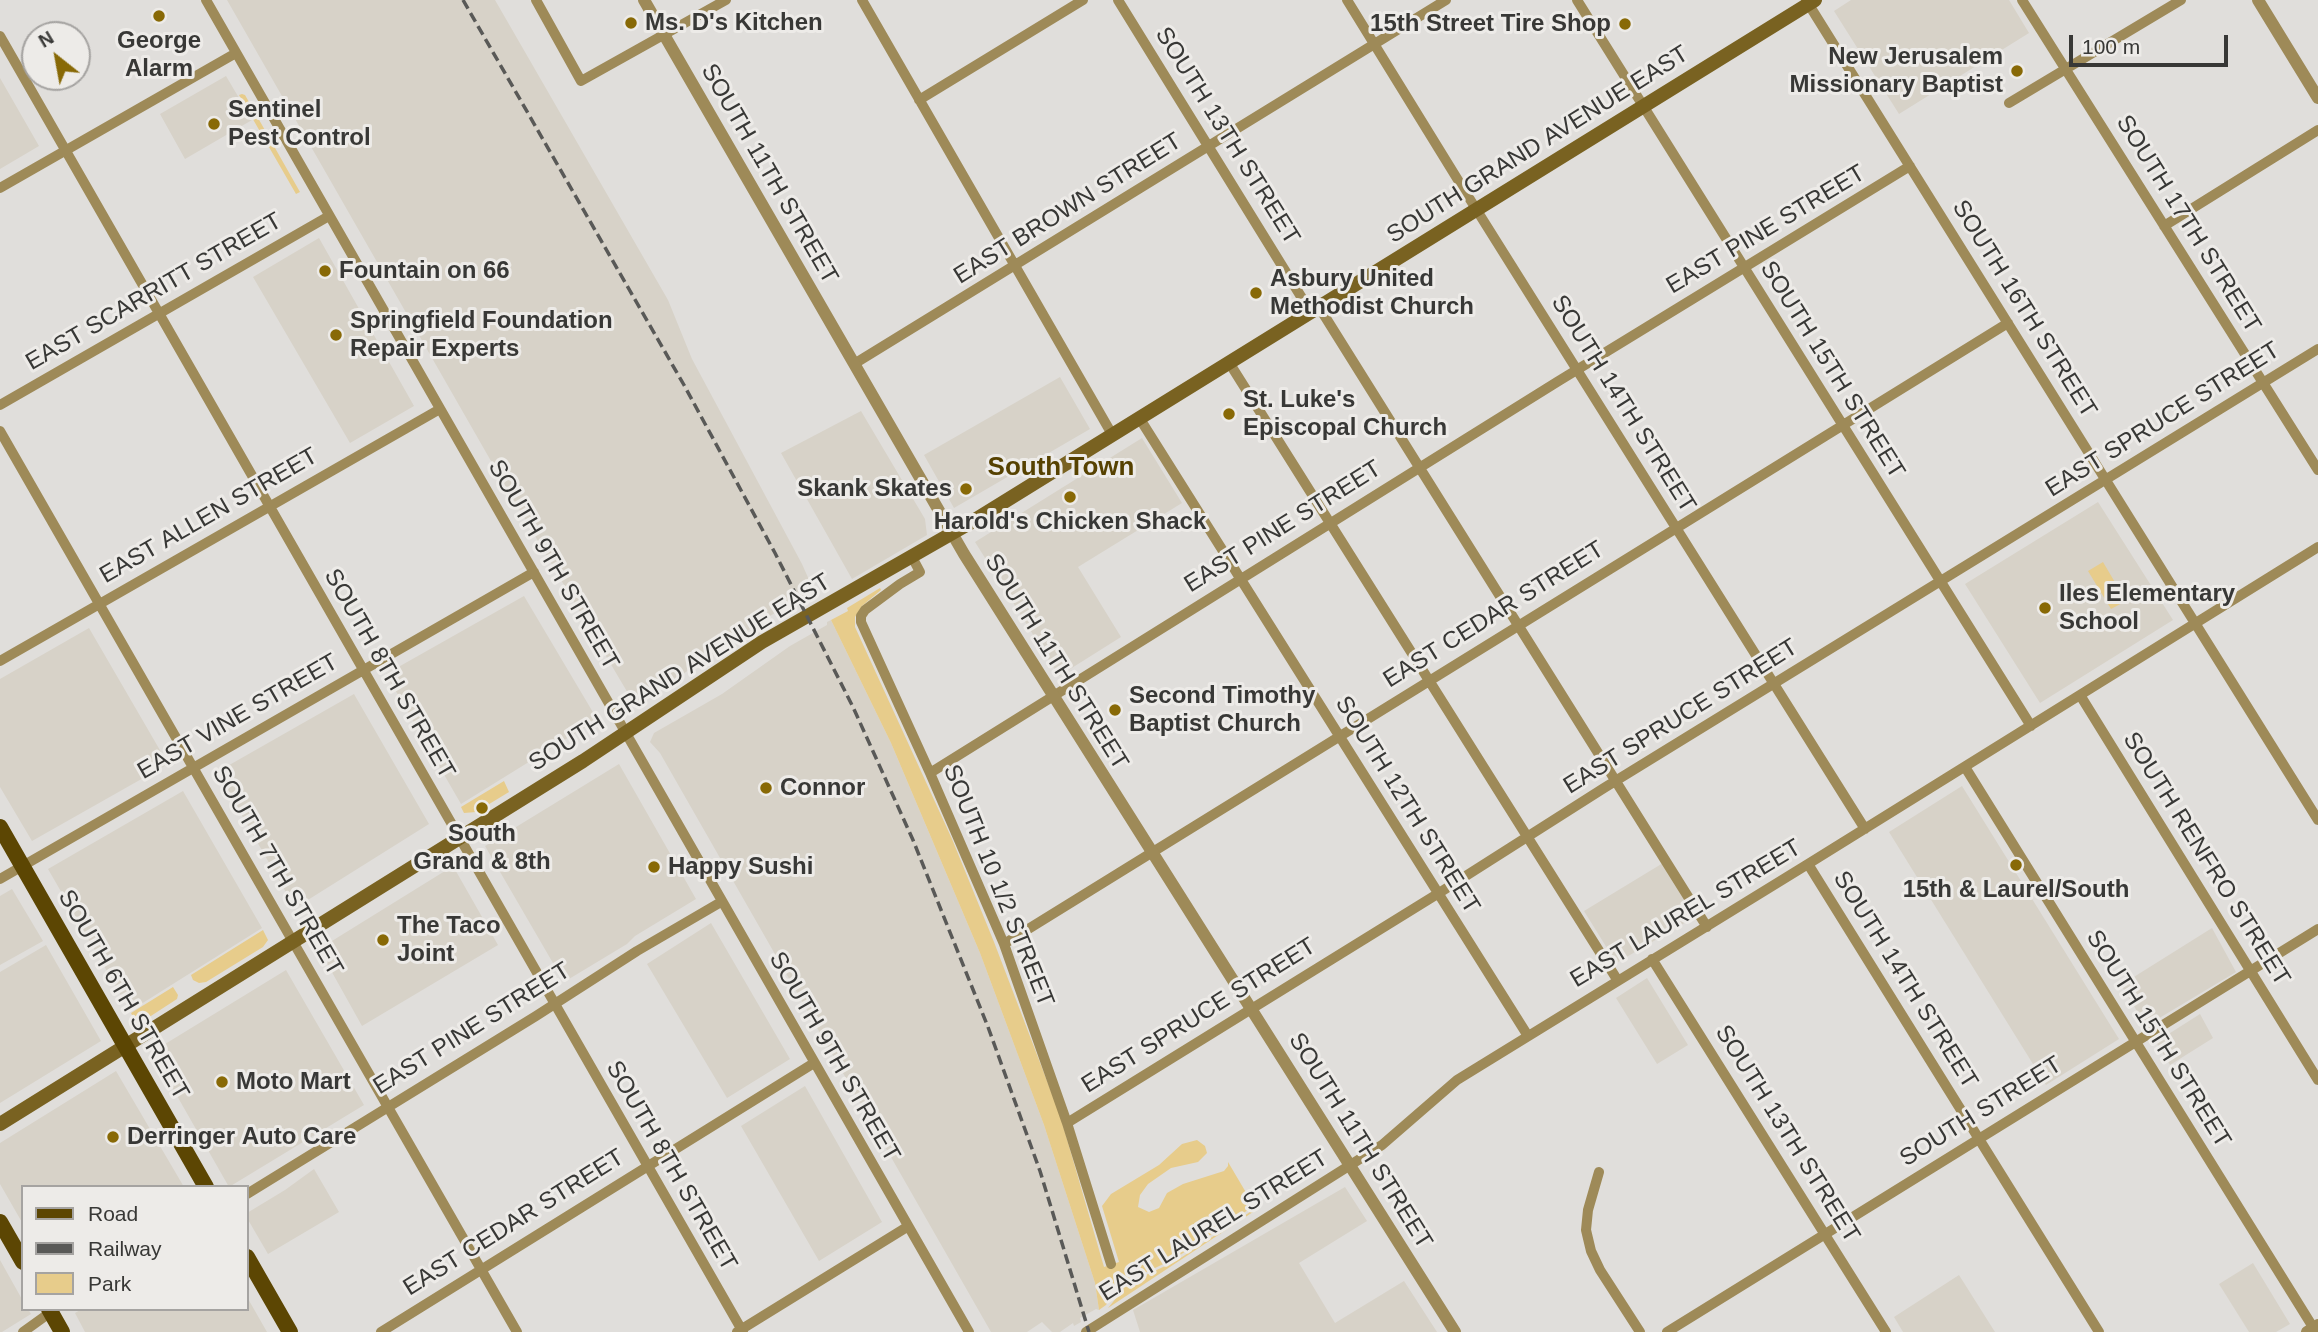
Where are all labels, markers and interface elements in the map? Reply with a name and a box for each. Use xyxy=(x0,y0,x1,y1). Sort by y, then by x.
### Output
marker: George Alarm xyxy=(151,8,167,24)
place label: Ms. D's Kitchen xyxy=(645,9,823,37)
place label: 15th Street Tire Shop xyxy=(1370,10,1611,38)
marker: Ms. D's Kitchen xyxy=(623,15,639,31)
marker: 15th Street Tire Shop xyxy=(1617,16,1633,32)
north arrow xyxy=(21,21,91,91)
scale bar xyxy=(2073,21,2232,65)
street label: SOUTH 13TH STREET xyxy=(1148,22,1306,250)
text: N xyxy=(35,27,57,52)
place label: George Alarm xyxy=(117,27,201,83)
text: 100 m xyxy=(2082,35,2140,58)
street label: SOUTH GRAND AVENUE EAST xyxy=(1382,40,1694,250)
place label: New Jerusalem Missionary Baptist xyxy=(1790,43,2003,99)
street label: SOUTH 11TH STREET xyxy=(694,59,844,289)
marker: New Jerusalem Missionary Baptist xyxy=(2009,63,2025,79)
place label: Sentinel Pest Control xyxy=(228,96,371,152)
street label: SOUTH 17TH STREET xyxy=(2109,110,2267,338)
marker: Sentinel Pest Control xyxy=(206,116,222,132)
street label: EAST BROWN STREET xyxy=(949,127,1187,291)
street label: EAST PINE STREET xyxy=(1661,159,1871,301)
street label: SOUTH 16TH STREET xyxy=(1945,195,2103,423)
street label: EAST SCARRITT STREET xyxy=(21,207,287,377)
street label: SOUTH 15TH STREET xyxy=(1753,256,1911,484)
place label: Fountain on 66 xyxy=(339,257,510,285)
marker: Fountain on 66 xyxy=(317,263,333,279)
place label: Asbury United Methodist Church xyxy=(1270,265,1474,321)
marker: Asbury United Methodist Church xyxy=(1248,285,1264,301)
street label: SOUTH 14TH STREET xyxy=(1544,290,1702,518)
place label: Springfield Foundation Repair Experts xyxy=(350,307,613,363)
marker: Springfield Foundation Repair Experts xyxy=(328,327,344,343)
street label: EAST SPRUCE STREET xyxy=(2041,336,2285,504)
place label: St. Luke's Episcopal Church xyxy=(1243,386,1447,442)
marker: St. Luke's Episcopal Church xyxy=(1221,406,1237,422)
street label: EAST ALLEN STREET xyxy=(95,442,323,590)
district label: South Town xyxy=(988,452,1134,484)
street label: SOUTH 9TH STREET xyxy=(481,455,625,675)
street label: EAST PINE STREET xyxy=(1179,455,1387,599)
place label: Skank Skates xyxy=(797,475,952,503)
marker: Skank Skates xyxy=(958,481,974,497)
marker: Harold's Chicken Shack xyxy=(1062,489,1078,505)
place label: Harold's Chicken Shack xyxy=(934,508,1206,536)
street label: EAST CEDAR STREET xyxy=(1378,535,1610,695)
street label: SOUTH 11TH STREET xyxy=(978,549,1134,775)
street label: SOUTH 8TH STREET xyxy=(317,564,461,784)
street label: SOUTH GRAND AVENUE EAST xyxy=(524,568,836,778)
place label: Iles Elementary School xyxy=(2059,580,2235,636)
marker: Iles Elementary School xyxy=(2037,600,2053,616)
street label: EAST SPRUCE STREET xyxy=(1559,633,1803,801)
street label: EAST VINE STREET xyxy=(133,648,343,786)
place label: Second Timothy Baptist Church xyxy=(1129,682,1315,738)
street label: SOUTH 12TH STREET xyxy=(1328,691,1486,919)
marker: Second Timothy Baptist Church xyxy=(1107,702,1123,718)
street label: SOUTH RENFRO STREET xyxy=(2116,727,2296,991)
street label: SOUTH 7TH STREET xyxy=(205,761,349,981)
street label: SOUTH 10 1/2 STREET xyxy=(936,761,1060,1011)
place label: Connor xyxy=(780,774,865,802)
marker: Connor xyxy=(758,780,774,796)
marker: South Grand & 8th xyxy=(474,800,490,816)
place label: South Grand & 8th xyxy=(413,820,551,876)
street label: EAST LAUREL STREET xyxy=(1565,834,1807,994)
place label: Happy Sushi xyxy=(668,853,813,881)
marker: 15th & Laurel/South xyxy=(2008,857,2024,873)
marker: Happy Sushi xyxy=(646,859,662,875)
street label: SOUTH 14TH STREET xyxy=(1826,866,1984,1094)
place label: 15th & Laurel/South xyxy=(1903,876,2129,904)
street label: SOUTH 6TH STREET xyxy=(51,885,195,1105)
place label: The Taco Joint xyxy=(397,912,501,968)
street label: SOUTH 15TH STREET xyxy=(2079,925,2237,1153)
marker: The Taco Joint xyxy=(375,932,391,948)
street label: EAST SPRUCE STREET xyxy=(1077,932,1321,1100)
street label: SOUTH 9TH STREET xyxy=(762,947,906,1167)
street label: EAST PINE STREET xyxy=(368,957,576,1101)
street label: SOUTH 13TH STREET xyxy=(1708,1020,1866,1248)
street label: SOUTH 11TH STREET xyxy=(1282,1028,1438,1254)
street label: SOUTH STREET xyxy=(1895,1051,2067,1173)
street label: SOUTH 8TH STREET xyxy=(599,1056,743,1276)
place label: Moto Mart xyxy=(236,1068,351,1096)
marker: Moto Mart xyxy=(214,1074,230,1090)
place label: Derringer Auto Care xyxy=(127,1123,356,1151)
marker: Derringer Auto Care xyxy=(105,1129,121,1145)
street label: EAST CEDAR STREET xyxy=(398,1143,630,1303)
street label: EAST LAUREL STREET xyxy=(1094,1144,1334,1308)
legend xyxy=(21,1185,248,1311)
text: Road xyxy=(88,1202,138,1225)
text: Railway xyxy=(88,1237,162,1260)
text: Park xyxy=(88,1272,131,1295)

